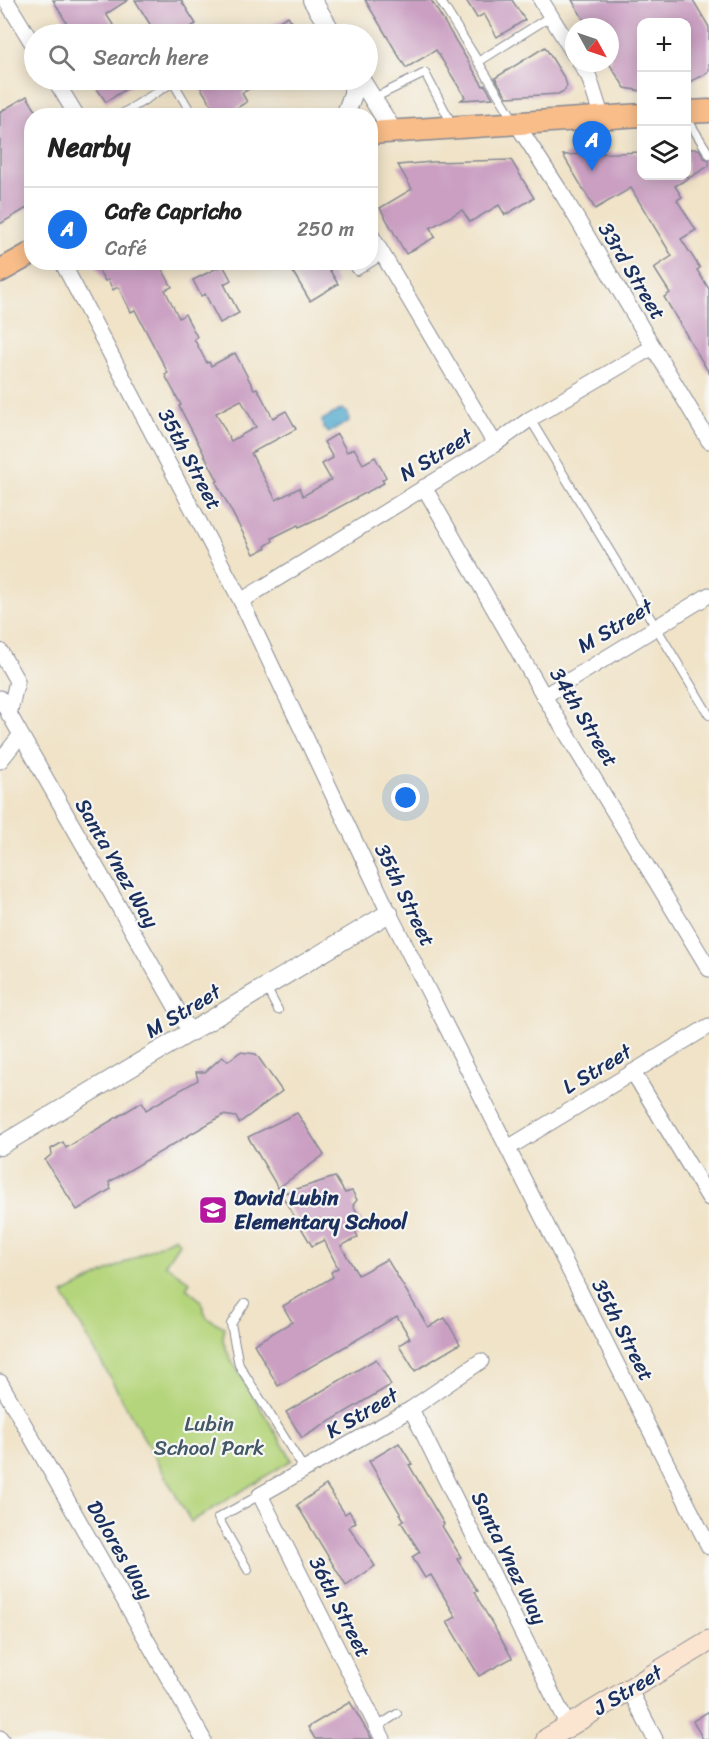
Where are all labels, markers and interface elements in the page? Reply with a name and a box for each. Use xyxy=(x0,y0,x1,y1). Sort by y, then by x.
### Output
north arrow xyxy=(565,18,619,72)
map controls xyxy=(637,18,691,180)
button: + xyxy=(637,18,691,72)
search box xyxy=(24,24,378,90)
text: Search here xyxy=(93,38,209,77)
icon: search xyxy=(45,41,78,74)
button: − xyxy=(637,72,691,126)
pin: A xyxy=(572,122,612,171)
text: Nearby xyxy=(48,124,130,170)
button: layers xyxy=(637,126,691,180)
text: Cafe Capricho xyxy=(105,192,242,231)
text: A xyxy=(61,212,74,247)
text: 250 m xyxy=(297,212,354,247)
street label: 33rd Street xyxy=(588,214,676,328)
text: Café xyxy=(105,231,147,266)
street label: 35th Street xyxy=(147,401,233,517)
street label: N Street xyxy=(391,417,482,492)
street label: M Street xyxy=(569,587,662,664)
street label: 34th Street xyxy=(539,660,629,774)
your location xyxy=(391,783,420,812)
street label: Santa Ynez Way xyxy=(64,791,170,935)
street label: 35th Street xyxy=(364,837,446,953)
street label: M Street xyxy=(137,972,230,1049)
street label: L Street xyxy=(555,1032,641,1105)
place label: David Lubin Elementary School xyxy=(234,1179,408,1241)
school or university icon: David Lubin Elementary School xyxy=(197,1194,229,1226)
street label: 35th Street xyxy=(581,1272,665,1388)
street label: K Street xyxy=(318,1376,407,1449)
park label: Lubin School Park xyxy=(154,1405,264,1467)
street label: Santa Ynez Way xyxy=(460,1484,558,1632)
street label: Dolores Way xyxy=(76,1493,164,1607)
street label: 36th Street xyxy=(298,1549,382,1665)
street label: J Street xyxy=(585,1653,672,1726)

